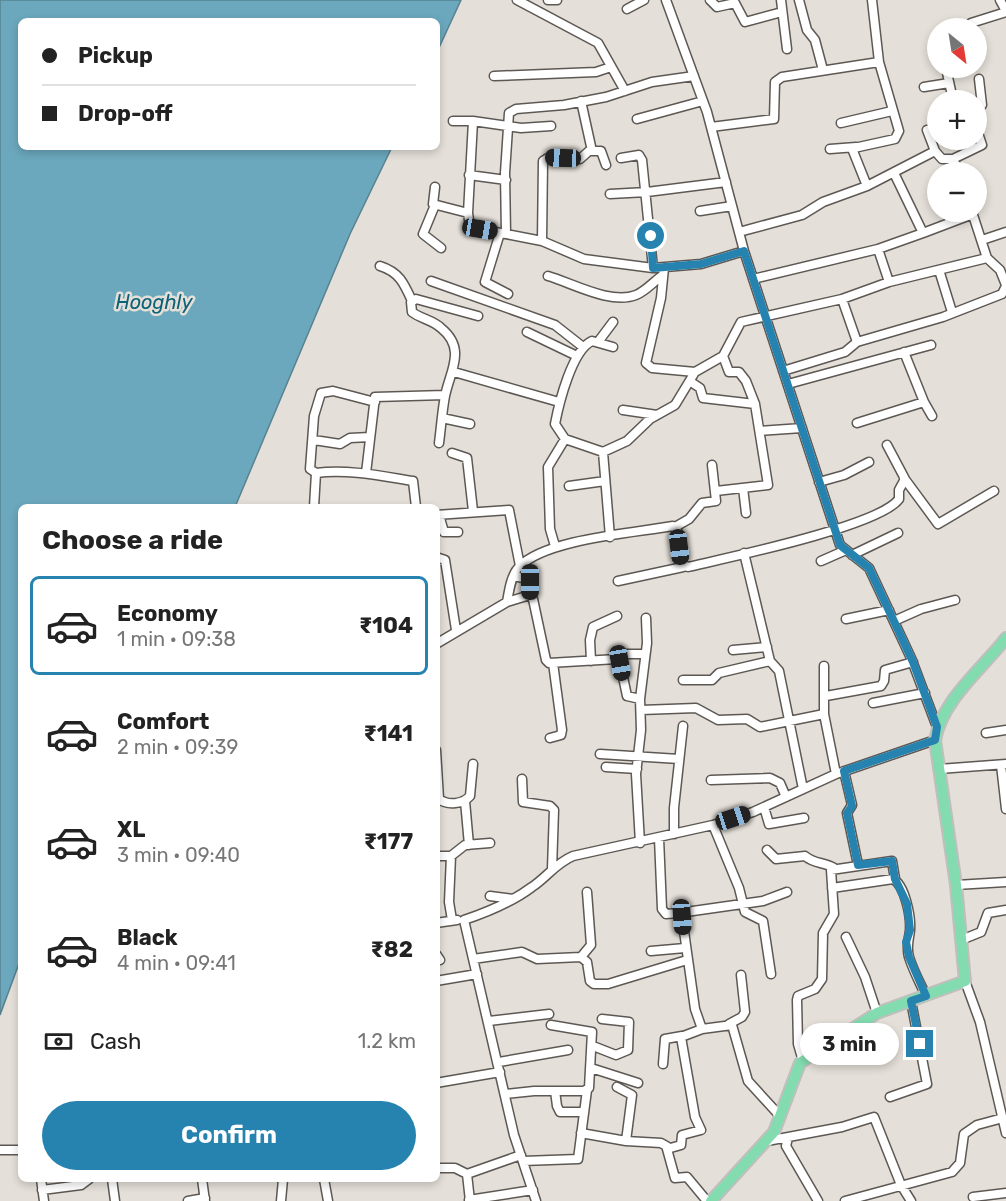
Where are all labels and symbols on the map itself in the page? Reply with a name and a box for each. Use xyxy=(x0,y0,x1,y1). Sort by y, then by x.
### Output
north arrow xyxy=(927,18,987,78)
car xyxy=(545,148,581,168)
car xyxy=(461,217,499,241)
route start xyxy=(637,222,664,249)
water label: Hooghly xyxy=(115,290,194,314)
car xyxy=(668,528,690,566)
car xyxy=(521,564,539,600)
car xyxy=(608,644,632,682)
car xyxy=(713,804,753,832)
car xyxy=(672,898,692,936)
callout: 3 min xyxy=(800,1023,899,1065)
route end xyxy=(906,1030,933,1057)

